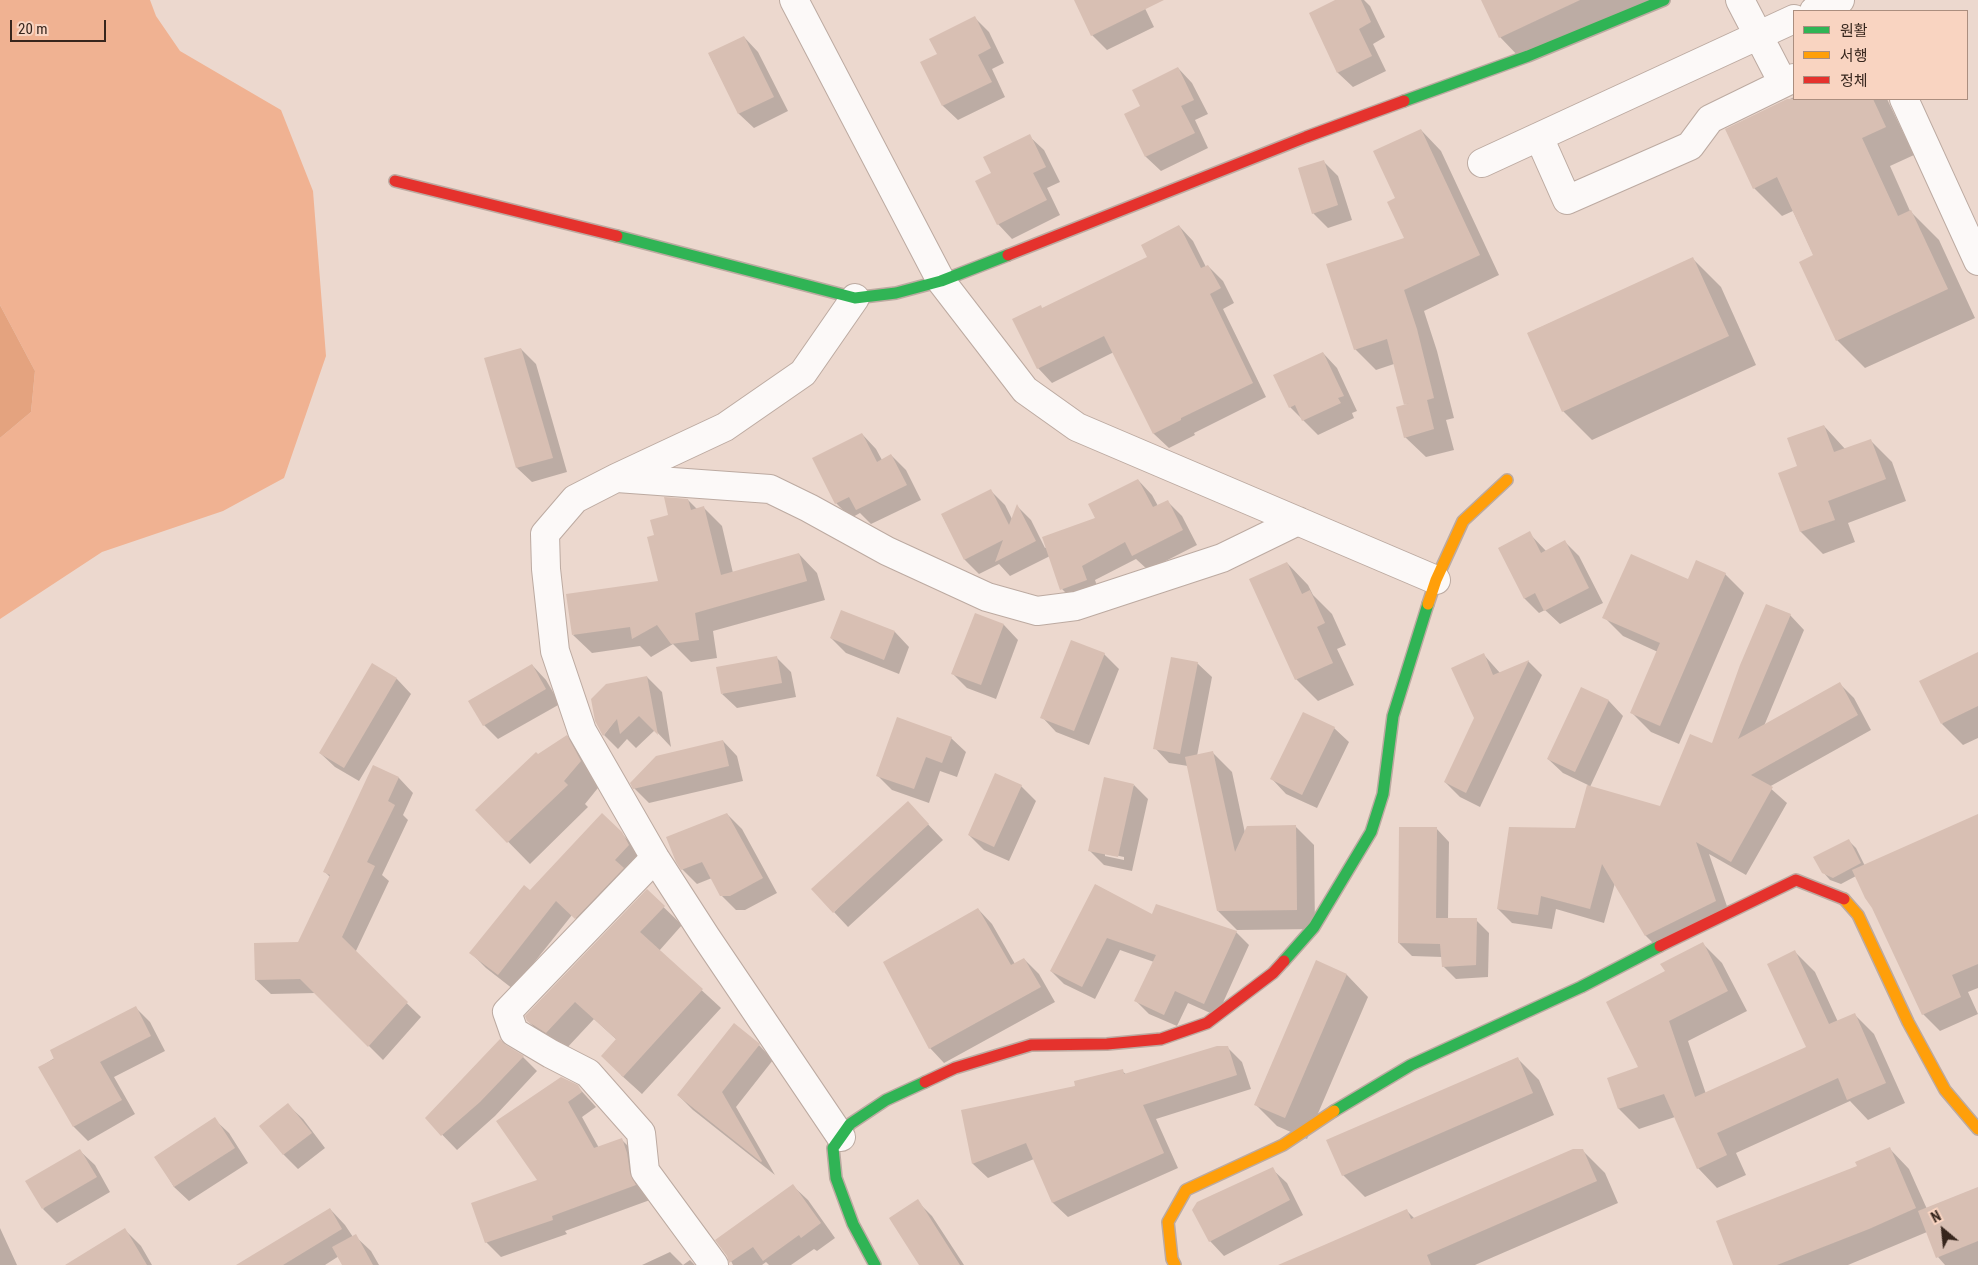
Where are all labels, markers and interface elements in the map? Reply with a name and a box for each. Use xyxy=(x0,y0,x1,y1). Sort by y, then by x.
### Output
scale bar xyxy=(12,10,109,42)
legend xyxy=(1793,10,1968,100)
text: 20 m xyxy=(18,20,48,38)
text: 원활 xyxy=(1840,22,1868,40)
text: 서행 xyxy=(1840,47,1868,65)
text: 정체 xyxy=(1840,72,1868,90)
north arrow xyxy=(1918,1205,1968,1255)
text: N xyxy=(1928,1208,1943,1226)

